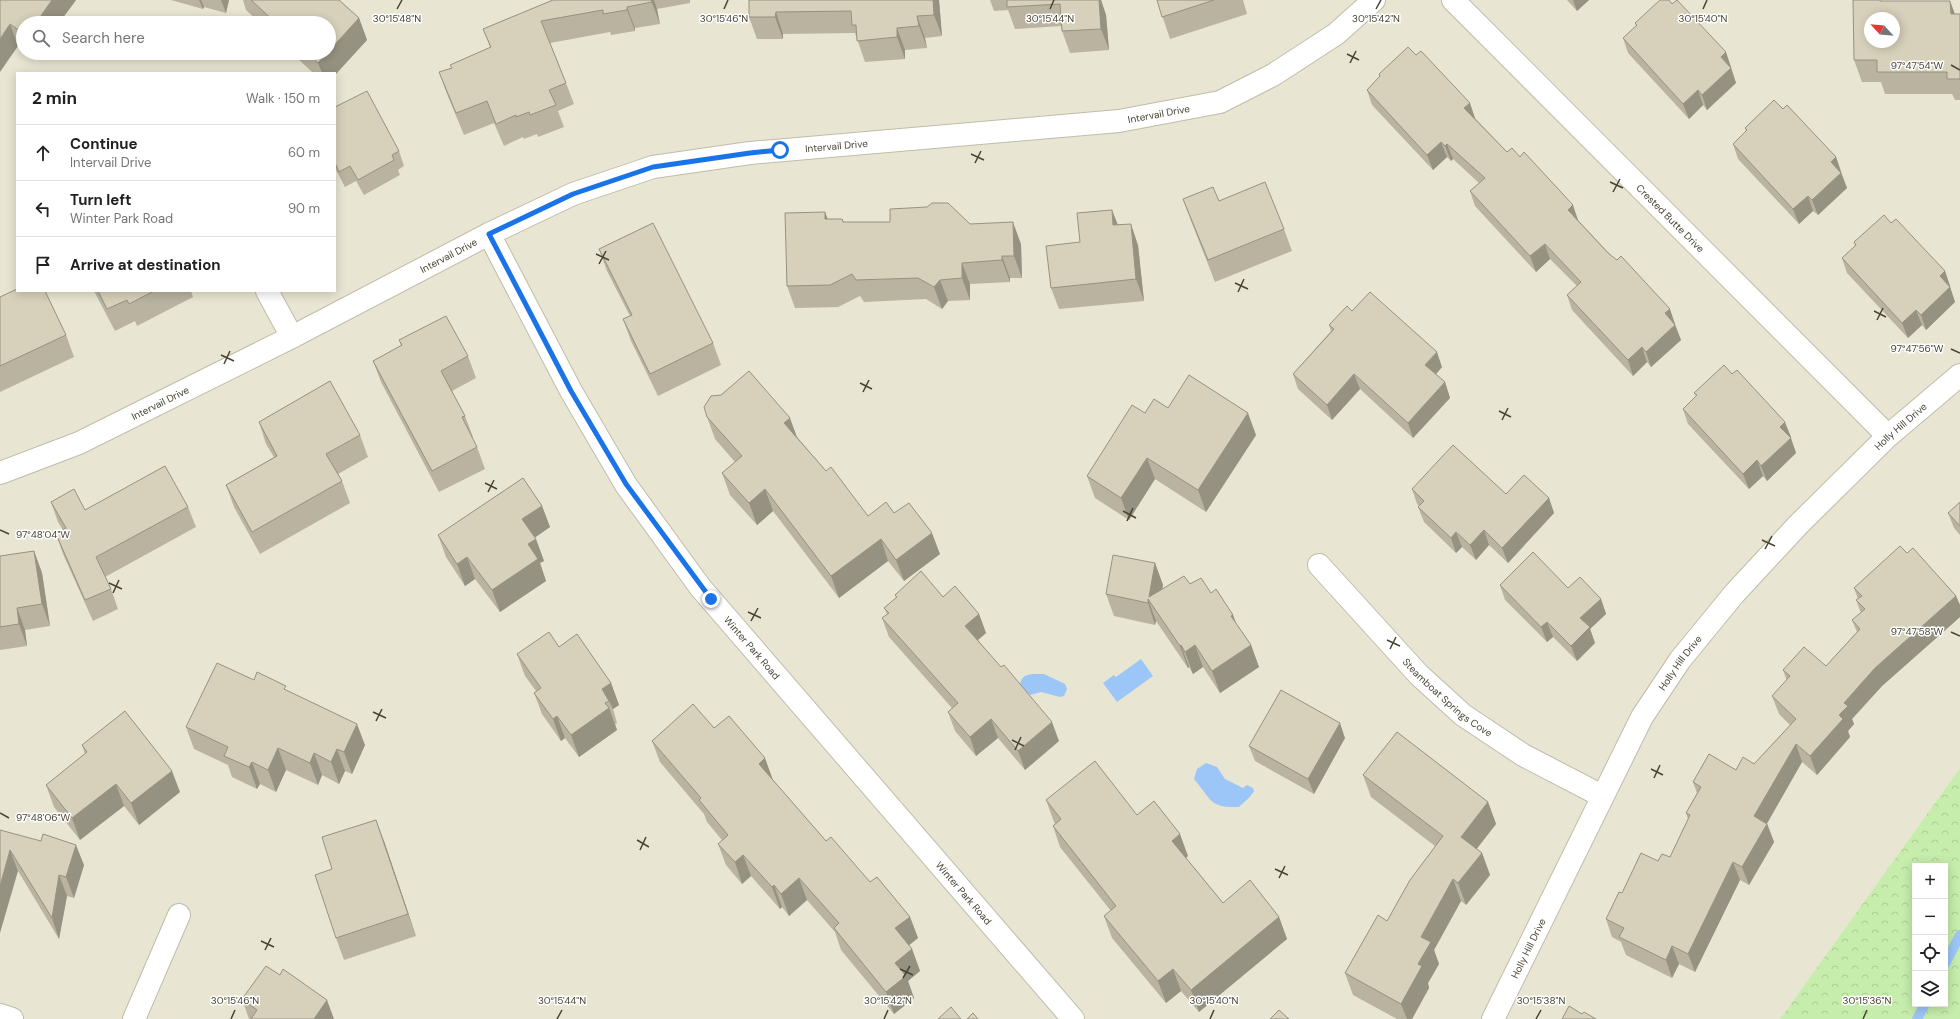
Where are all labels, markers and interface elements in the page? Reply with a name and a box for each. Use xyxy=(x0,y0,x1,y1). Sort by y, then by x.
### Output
text: 30°15'48"N xyxy=(373,12,421,25)
text: 30°15'46"N xyxy=(700,12,748,25)
text: 30°15'44"N xyxy=(1026,12,1074,25)
text: 30°15'42"N xyxy=(1352,12,1400,25)
text: 30°15'40"N xyxy=(1678,12,1728,25)
north arrow xyxy=(1864,12,1900,48)
search box xyxy=(16,16,336,60)
icon: search xyxy=(30,27,52,49)
text: Search here xyxy=(62,28,145,48)
text: 97°47'54"W xyxy=(1891,59,1944,72)
text: 2 min xyxy=(32,87,77,109)
text: Walk · 150 m xyxy=(246,90,320,107)
street label: Intervail Drive xyxy=(1127,101,1191,126)
text: Continue xyxy=(70,134,138,154)
street label: Intervail Drive xyxy=(805,136,869,155)
route start xyxy=(771,141,789,159)
icon: ahead xyxy=(32,142,54,164)
text: 60 m xyxy=(288,144,320,161)
text: Intervail Drive xyxy=(70,154,151,171)
street label: Crested Butte Drive xyxy=(1634,181,1708,255)
text: Turn left xyxy=(70,190,131,210)
icon: left xyxy=(32,198,54,220)
text: 90 m xyxy=(288,200,320,217)
text: Winter Park Road xyxy=(70,210,173,227)
street label: Intervail Drive xyxy=(418,235,480,275)
icon: arrive xyxy=(32,254,54,276)
text: Arrive at destination xyxy=(70,255,221,275)
text: 97°47'56"W xyxy=(1891,342,1944,355)
street label: Intervail Drive xyxy=(129,383,191,422)
street label: Holly Hill Drive xyxy=(1871,399,1929,453)
text: 97°48'04"W xyxy=(16,528,70,541)
route end xyxy=(702,590,720,608)
street label: Winter Park Road xyxy=(721,613,783,682)
text: 97°47'58"W xyxy=(1891,625,1944,638)
street label: Holly Hill Drive xyxy=(1655,632,1705,693)
street label: Steamboat Springs Cove xyxy=(1400,655,1495,740)
text: 97°48'06"W xyxy=(16,811,70,824)
street label: Winter Park Road xyxy=(933,858,995,927)
map controls xyxy=(1912,863,1948,1007)
button: + xyxy=(1912,863,1948,899)
button: − xyxy=(1912,899,1948,935)
street label: Holly Hill Drive xyxy=(1508,916,1548,980)
button: locate xyxy=(1912,935,1948,971)
button: layers xyxy=(1912,971,1948,1007)
text: 30°15'46"N xyxy=(211,994,259,1007)
text: 30°15'44"N xyxy=(538,994,586,1007)
text: 30°15'42"N xyxy=(864,994,912,1007)
text: 30°15'40"N xyxy=(1189,994,1239,1007)
text: 30°15'38"N xyxy=(1517,994,1565,1007)
text: 30°15'36"N xyxy=(1843,994,1891,1007)

